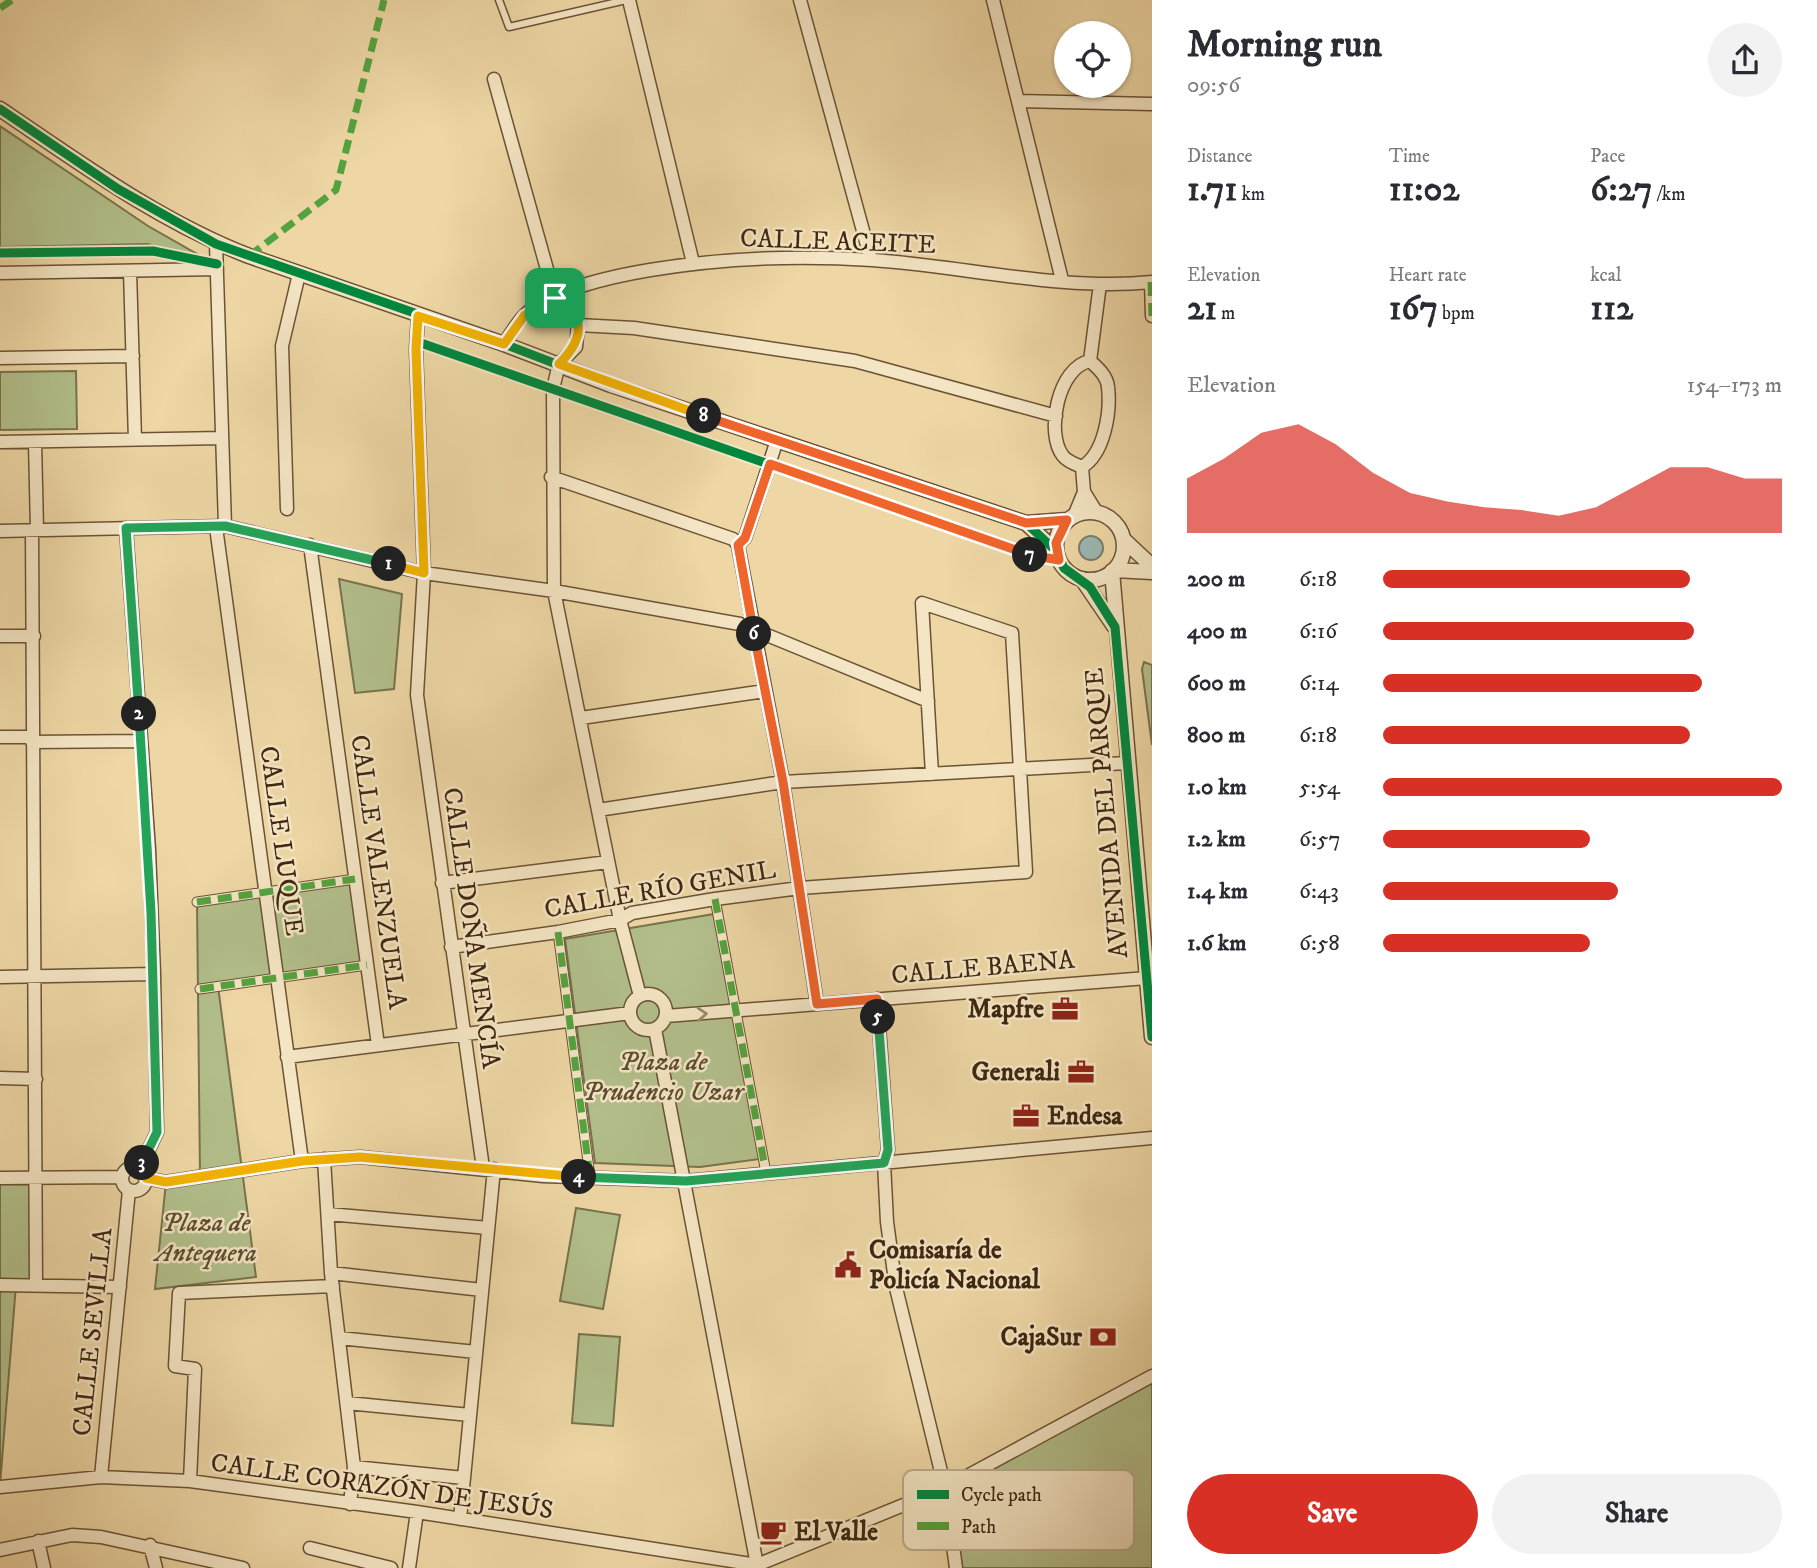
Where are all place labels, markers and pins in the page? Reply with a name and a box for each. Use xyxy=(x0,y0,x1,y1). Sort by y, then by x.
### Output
pin xyxy=(525,268,585,328)
pin: 8 xyxy=(686,398,722,434)
pin: 7 xyxy=(1012,538,1048,572)
pin: 1 xyxy=(372,546,406,582)
pin: 6 xyxy=(736,616,772,652)
pin: 2 xyxy=(122,696,156,732)
place label: Mapfre xyxy=(968,993,1044,1026)
office icon: Mapfre xyxy=(1050,994,1080,1024)
pin: 5 xyxy=(860,1000,896,1034)
place label: Generali xyxy=(972,1056,1060,1089)
office icon: Generali xyxy=(1066,1057,1096,1087)
place label: Endesa xyxy=(1047,1100,1123,1133)
office icon: Endesa xyxy=(1011,1101,1041,1131)
pin: 3 xyxy=(124,1146,160,1180)
pin: 4 xyxy=(562,1160,596,1194)
place label: Comisaría de Policía Nacional xyxy=(869,1234,1041,1297)
public building icon: Comisaría de Policía Nacional xyxy=(833,1250,863,1280)
place label: CajaSur xyxy=(1000,1321,1082,1354)
bank icon: CajaSur xyxy=(1088,1322,1118,1352)
place label: El Valle xyxy=(794,1516,878,1549)
cafe icon: El Valle xyxy=(758,1517,788,1547)

